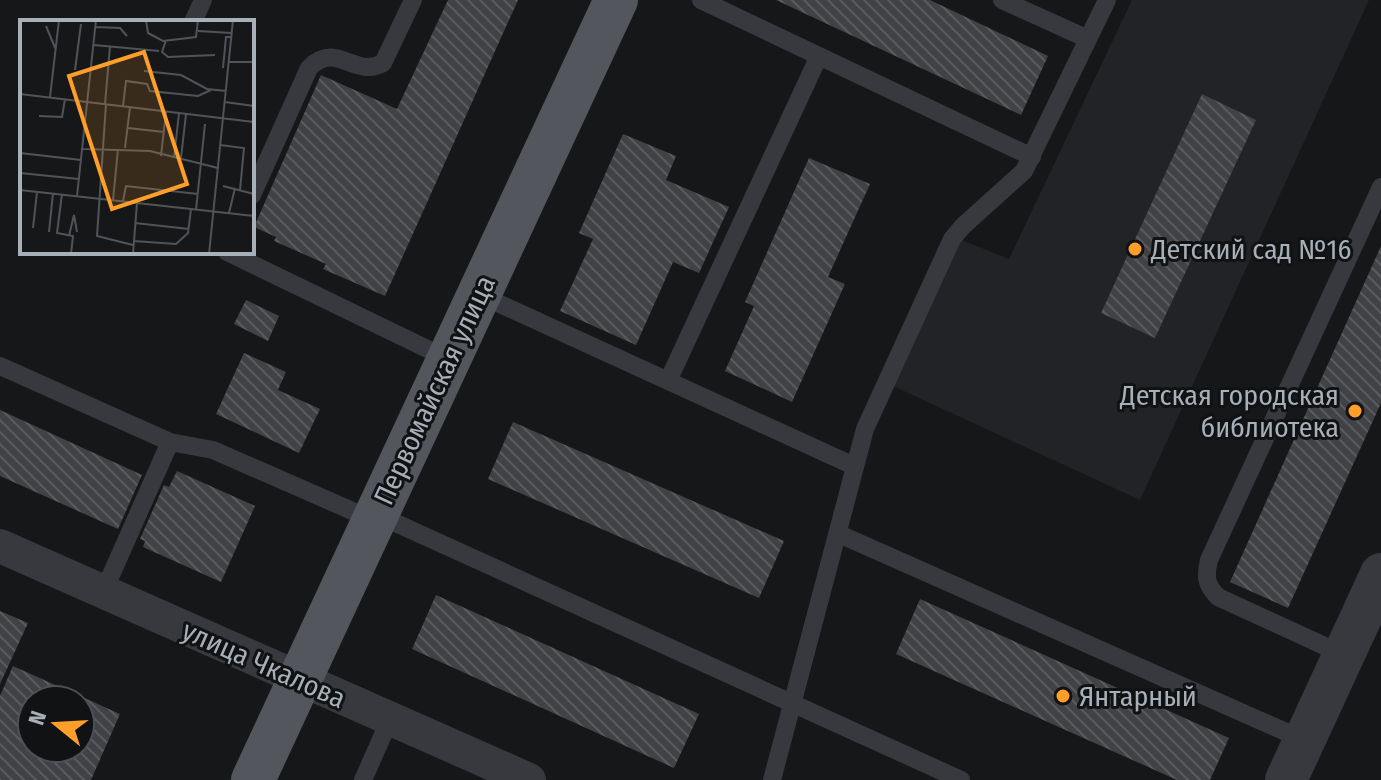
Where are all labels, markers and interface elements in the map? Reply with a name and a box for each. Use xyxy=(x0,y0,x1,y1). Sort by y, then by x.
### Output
inset map xyxy=(20,20,254,254)
place label: Детский сад №16 xyxy=(1150,233,1351,266)
marker: Детский сад №16 xyxy=(1126,240,1144,258)
street label: Первомайская улица xyxy=(367,270,502,510)
place label: Детская городская библиотека xyxy=(1119,379,1339,444)
marker: Детская городская библиотека xyxy=(1346,402,1364,420)
street label: улица Чкалова xyxy=(177,614,351,715)
place label: Янтарный xyxy=(1079,680,1197,713)
north arrow xyxy=(16,684,96,764)
marker: Янтарный xyxy=(1054,687,1072,705)
text: N xyxy=(23,708,52,728)

